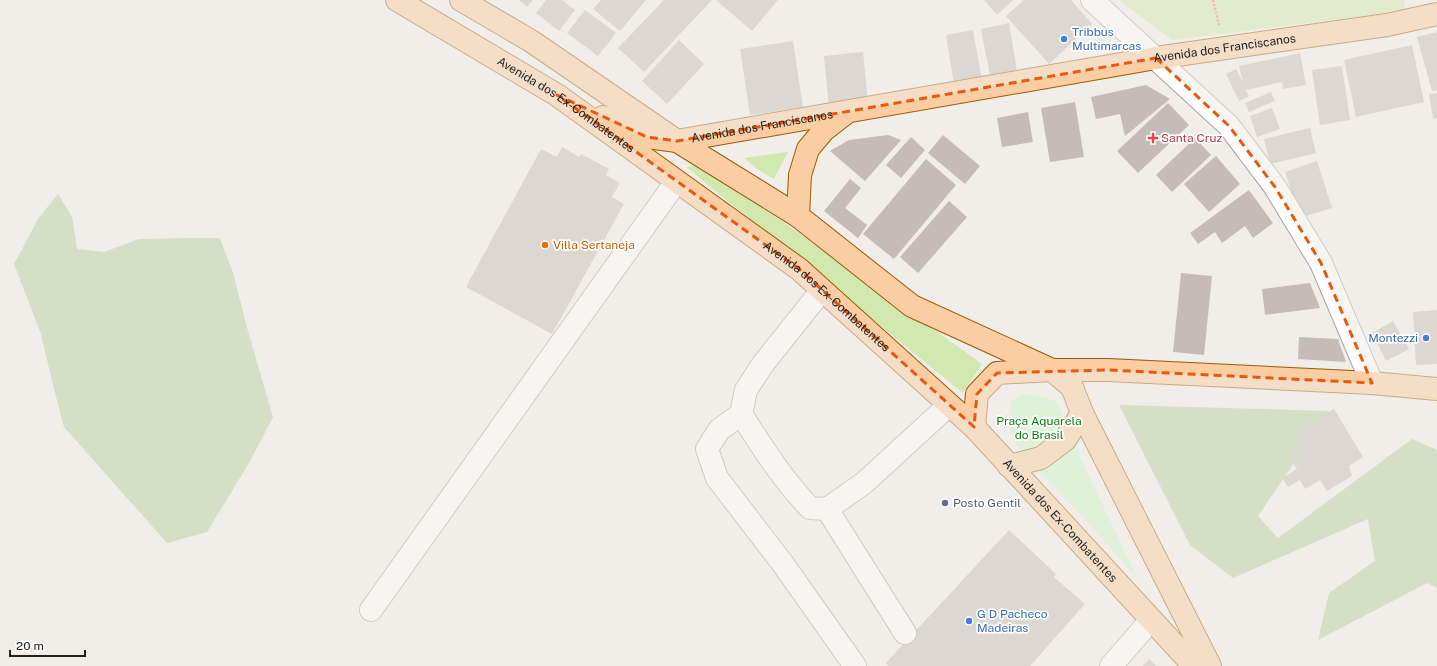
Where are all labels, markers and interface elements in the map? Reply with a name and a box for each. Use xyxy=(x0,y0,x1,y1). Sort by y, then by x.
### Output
place label: Tribbus Multimarcas xyxy=(1072,25,1141,53)
street label: Avenida dos Franciscanos xyxy=(1153,31,1297,65)
marker: Tribbus Multimarcas xyxy=(1059,34,1069,44)
street label: Avenida dos Ex-Combatentes xyxy=(495,54,637,156)
street label: Avenida dos Franciscanos xyxy=(690,107,834,145)
place label: Santa Cruz xyxy=(1161,131,1222,145)
marker: Santa Cruz xyxy=(1148,133,1158,143)
place label: Villa Sertaneja xyxy=(553,238,635,252)
street label: Avenida dos Ex-Combatentes xyxy=(761,239,893,355)
marker: Villa Sertaneja xyxy=(540,240,550,250)
place label: Montezzi xyxy=(1368,331,1418,345)
marker: Montezzi xyxy=(1421,333,1431,343)
park label: Praça Aquarela do Brasil xyxy=(996,414,1082,442)
street label: Avenida dos Ex-Combatentes xyxy=(1000,456,1120,585)
place label: Posto Gentil xyxy=(953,496,1021,510)
marker: Posto Gentil xyxy=(940,498,950,508)
place label: G D Pacheco Madeiras xyxy=(977,607,1048,635)
marker: G D Pacheco Madeiras xyxy=(964,616,974,626)
scale bar xyxy=(10,632,85,658)
text: 20 m xyxy=(16,639,44,653)

